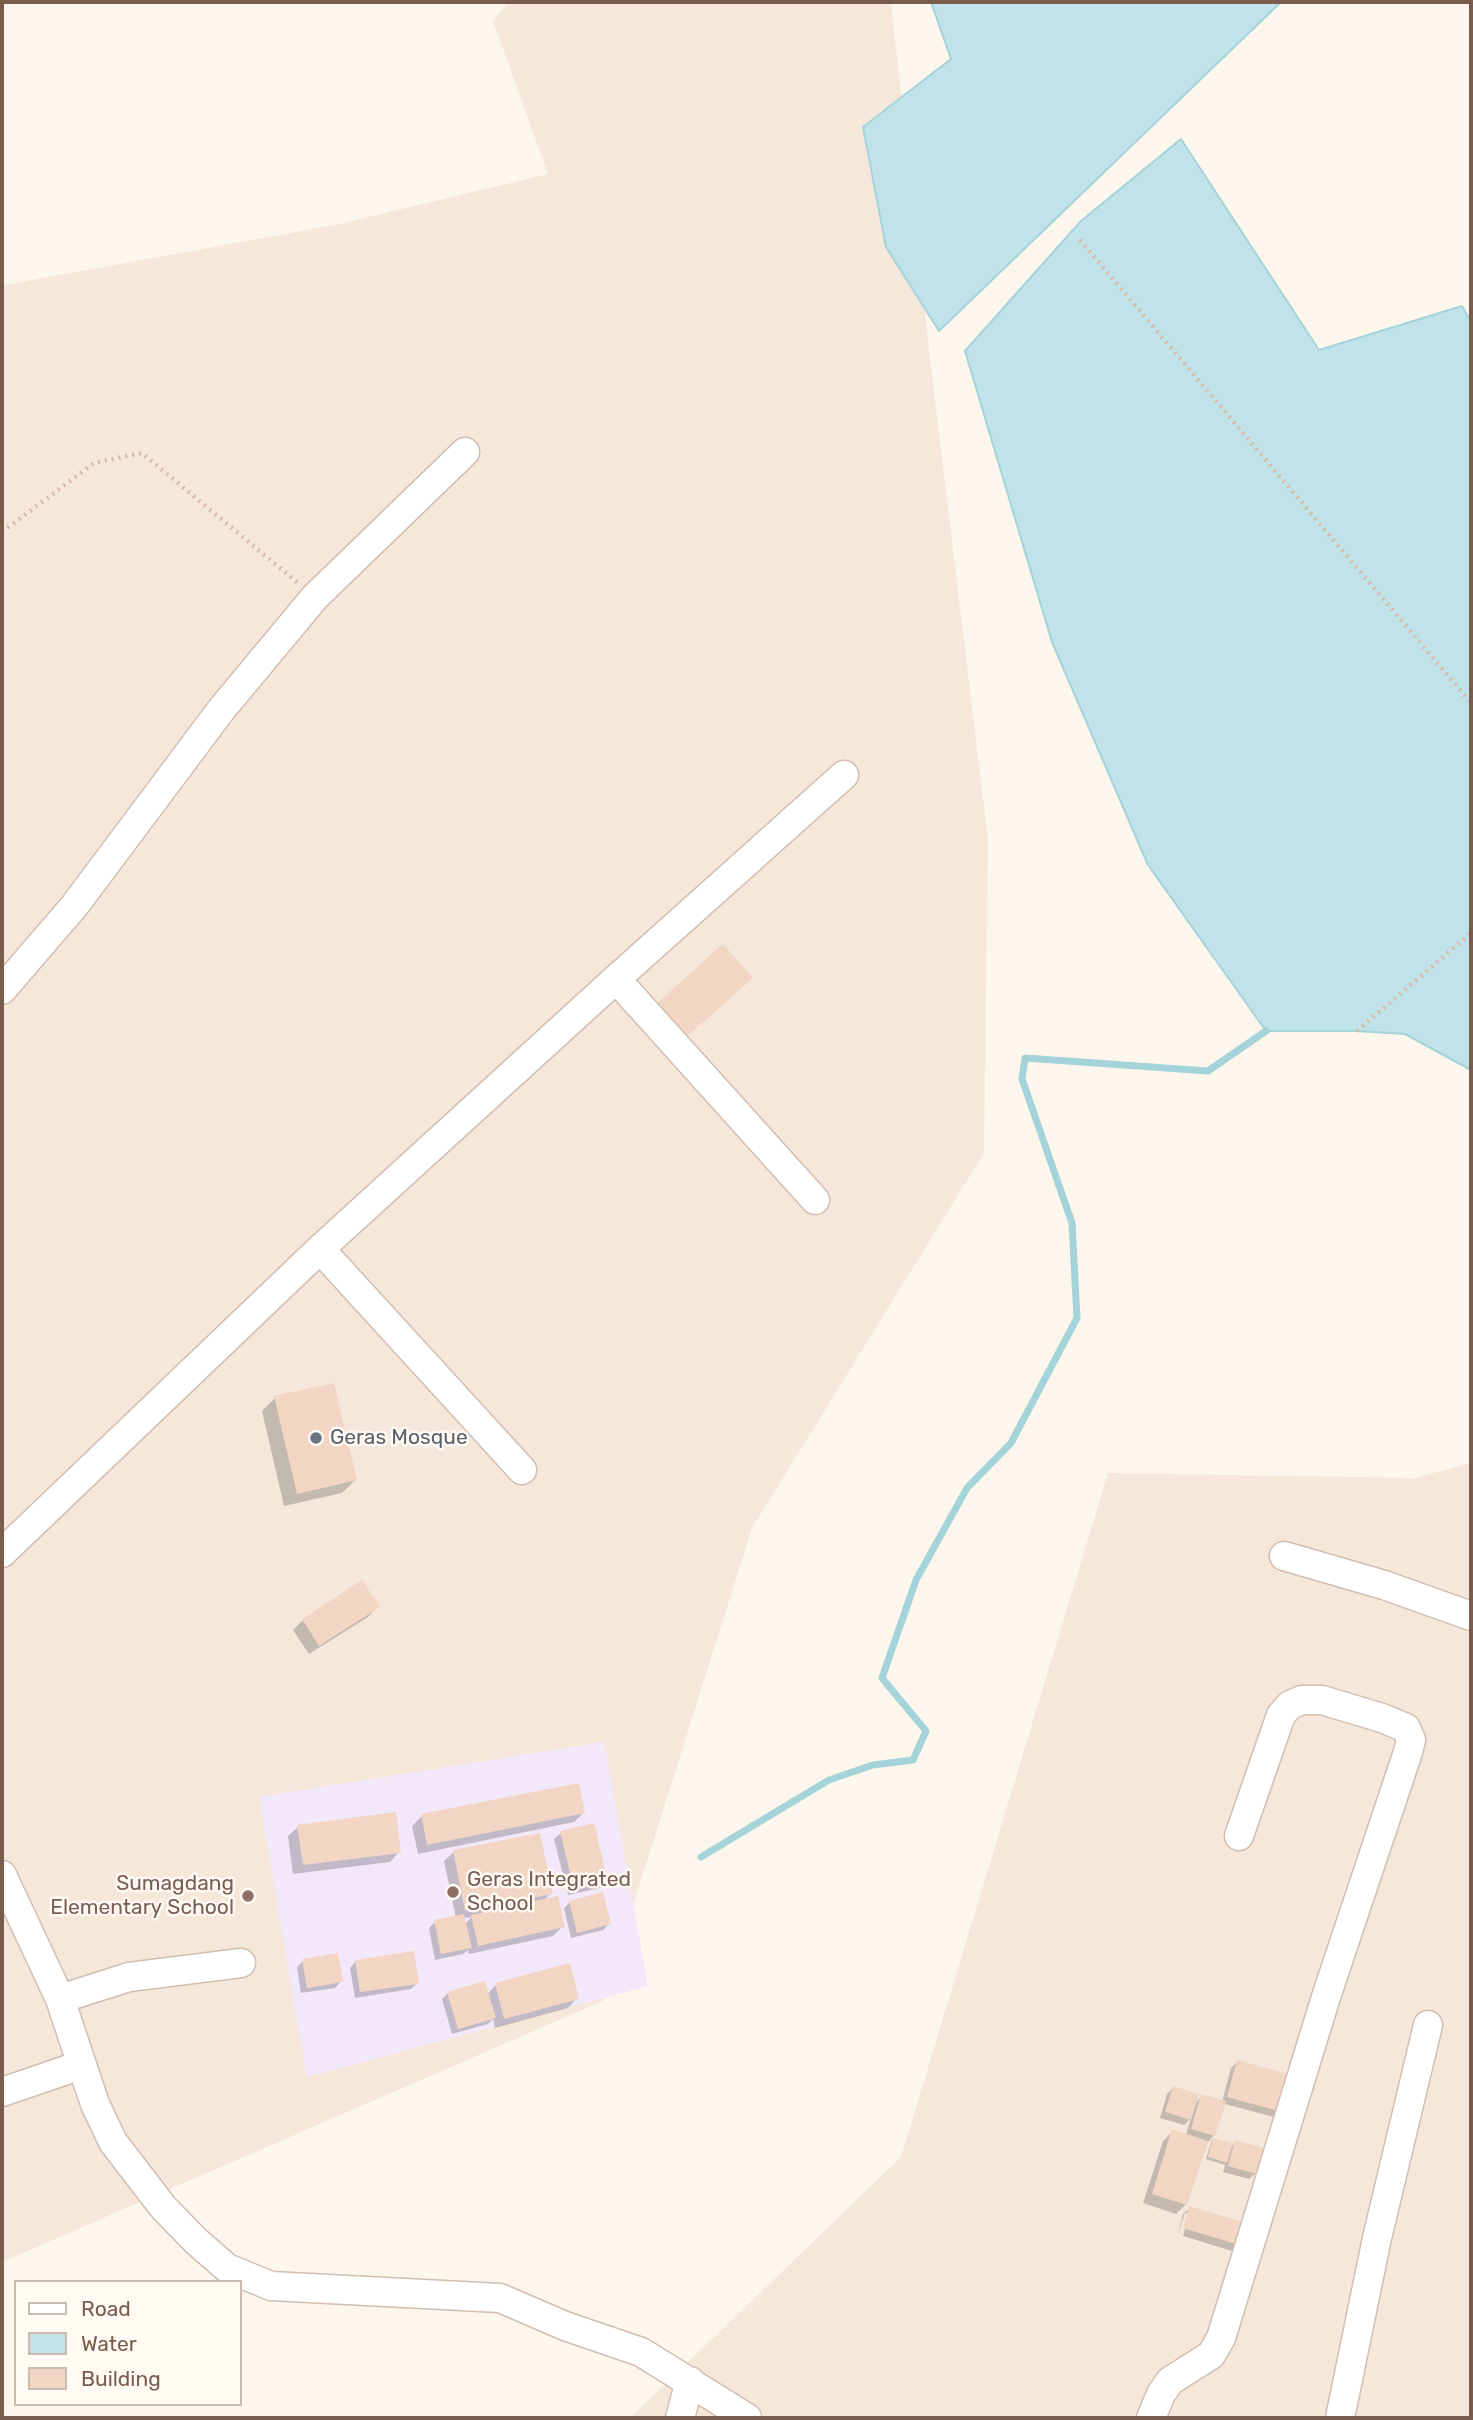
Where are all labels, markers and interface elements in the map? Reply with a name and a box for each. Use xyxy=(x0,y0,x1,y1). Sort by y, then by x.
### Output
place label: Geras Mosque xyxy=(330,1425,468,1451)
marker: Geras Mosque xyxy=(308,1430,324,1446)
place label: Geras Integrated School xyxy=(467,1867,631,1917)
place label: Sumagdang Elementary School xyxy=(50,1871,234,1921)
marker: Geras Integrated School xyxy=(445,1884,461,1900)
marker: Sumagdang Elementary School xyxy=(240,1888,256,1904)
legend xyxy=(14,2280,242,2406)
text: Road xyxy=(81,2296,131,2321)
text: Water xyxy=(81,2331,137,2356)
text: Building xyxy=(81,2366,161,2391)

